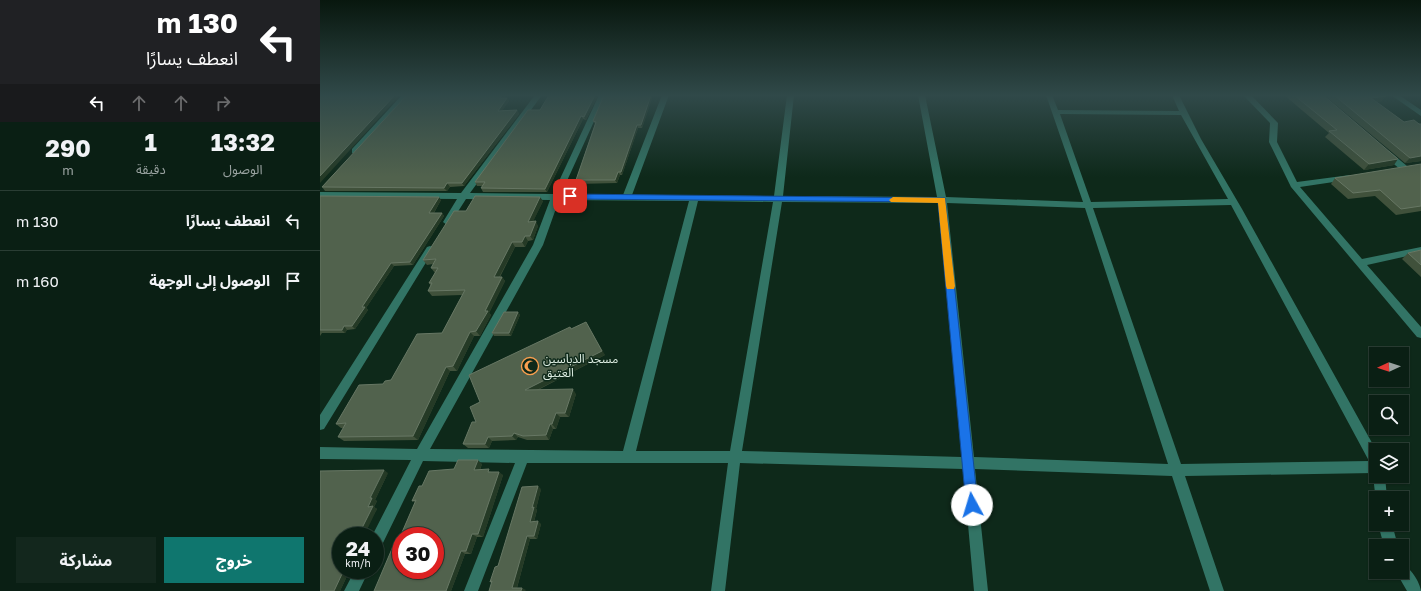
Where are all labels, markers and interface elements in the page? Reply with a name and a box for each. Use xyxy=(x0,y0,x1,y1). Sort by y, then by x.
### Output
text: 130 m xyxy=(157,6,238,39)
icon: left xyxy=(252,16,304,68)
text: انعطف يسارًا xyxy=(146,47,238,69)
icon: left xyxy=(86,92,108,114)
icon: ahead xyxy=(128,92,150,114)
icon: ahead xyxy=(170,92,192,114)
icon: right xyxy=(212,92,234,114)
text: 1 xyxy=(145,127,157,156)
text: 13:32 xyxy=(211,127,275,156)
text: 290 xyxy=(45,133,91,162)
text: دقيقة xyxy=(136,161,166,177)
text: الوصول xyxy=(223,161,263,177)
text: m xyxy=(62,162,74,178)
pin xyxy=(553,179,587,213)
icon: arrive xyxy=(559,185,581,207)
icon: left xyxy=(282,210,304,232)
text: انعطف يسارًا xyxy=(186,211,270,229)
text: 130 m xyxy=(16,212,58,230)
icon: arrive xyxy=(282,270,304,292)
text: الوصول إلى الوجهة xyxy=(149,271,270,289)
text: 160 m xyxy=(16,272,59,290)
north arrow xyxy=(1369,347,1409,387)
map controls xyxy=(1369,347,1409,579)
place label: مسجد الدباسين العتيق xyxy=(543,351,618,381)
mosque icon: مسجد الدباسين العتيق xyxy=(520,356,540,376)
button: search xyxy=(1369,395,1409,435)
button: layers xyxy=(1369,443,1409,483)
position arrow xyxy=(951,484,993,526)
button: + xyxy=(1369,491,1409,531)
speed limit sign: 30 xyxy=(392,527,444,579)
text: 24 xyxy=(346,536,370,560)
button: مشاركة xyxy=(16,537,156,583)
button: خروج xyxy=(164,537,304,583)
button: − xyxy=(1369,539,1409,579)
text: km/h xyxy=(345,557,371,569)

